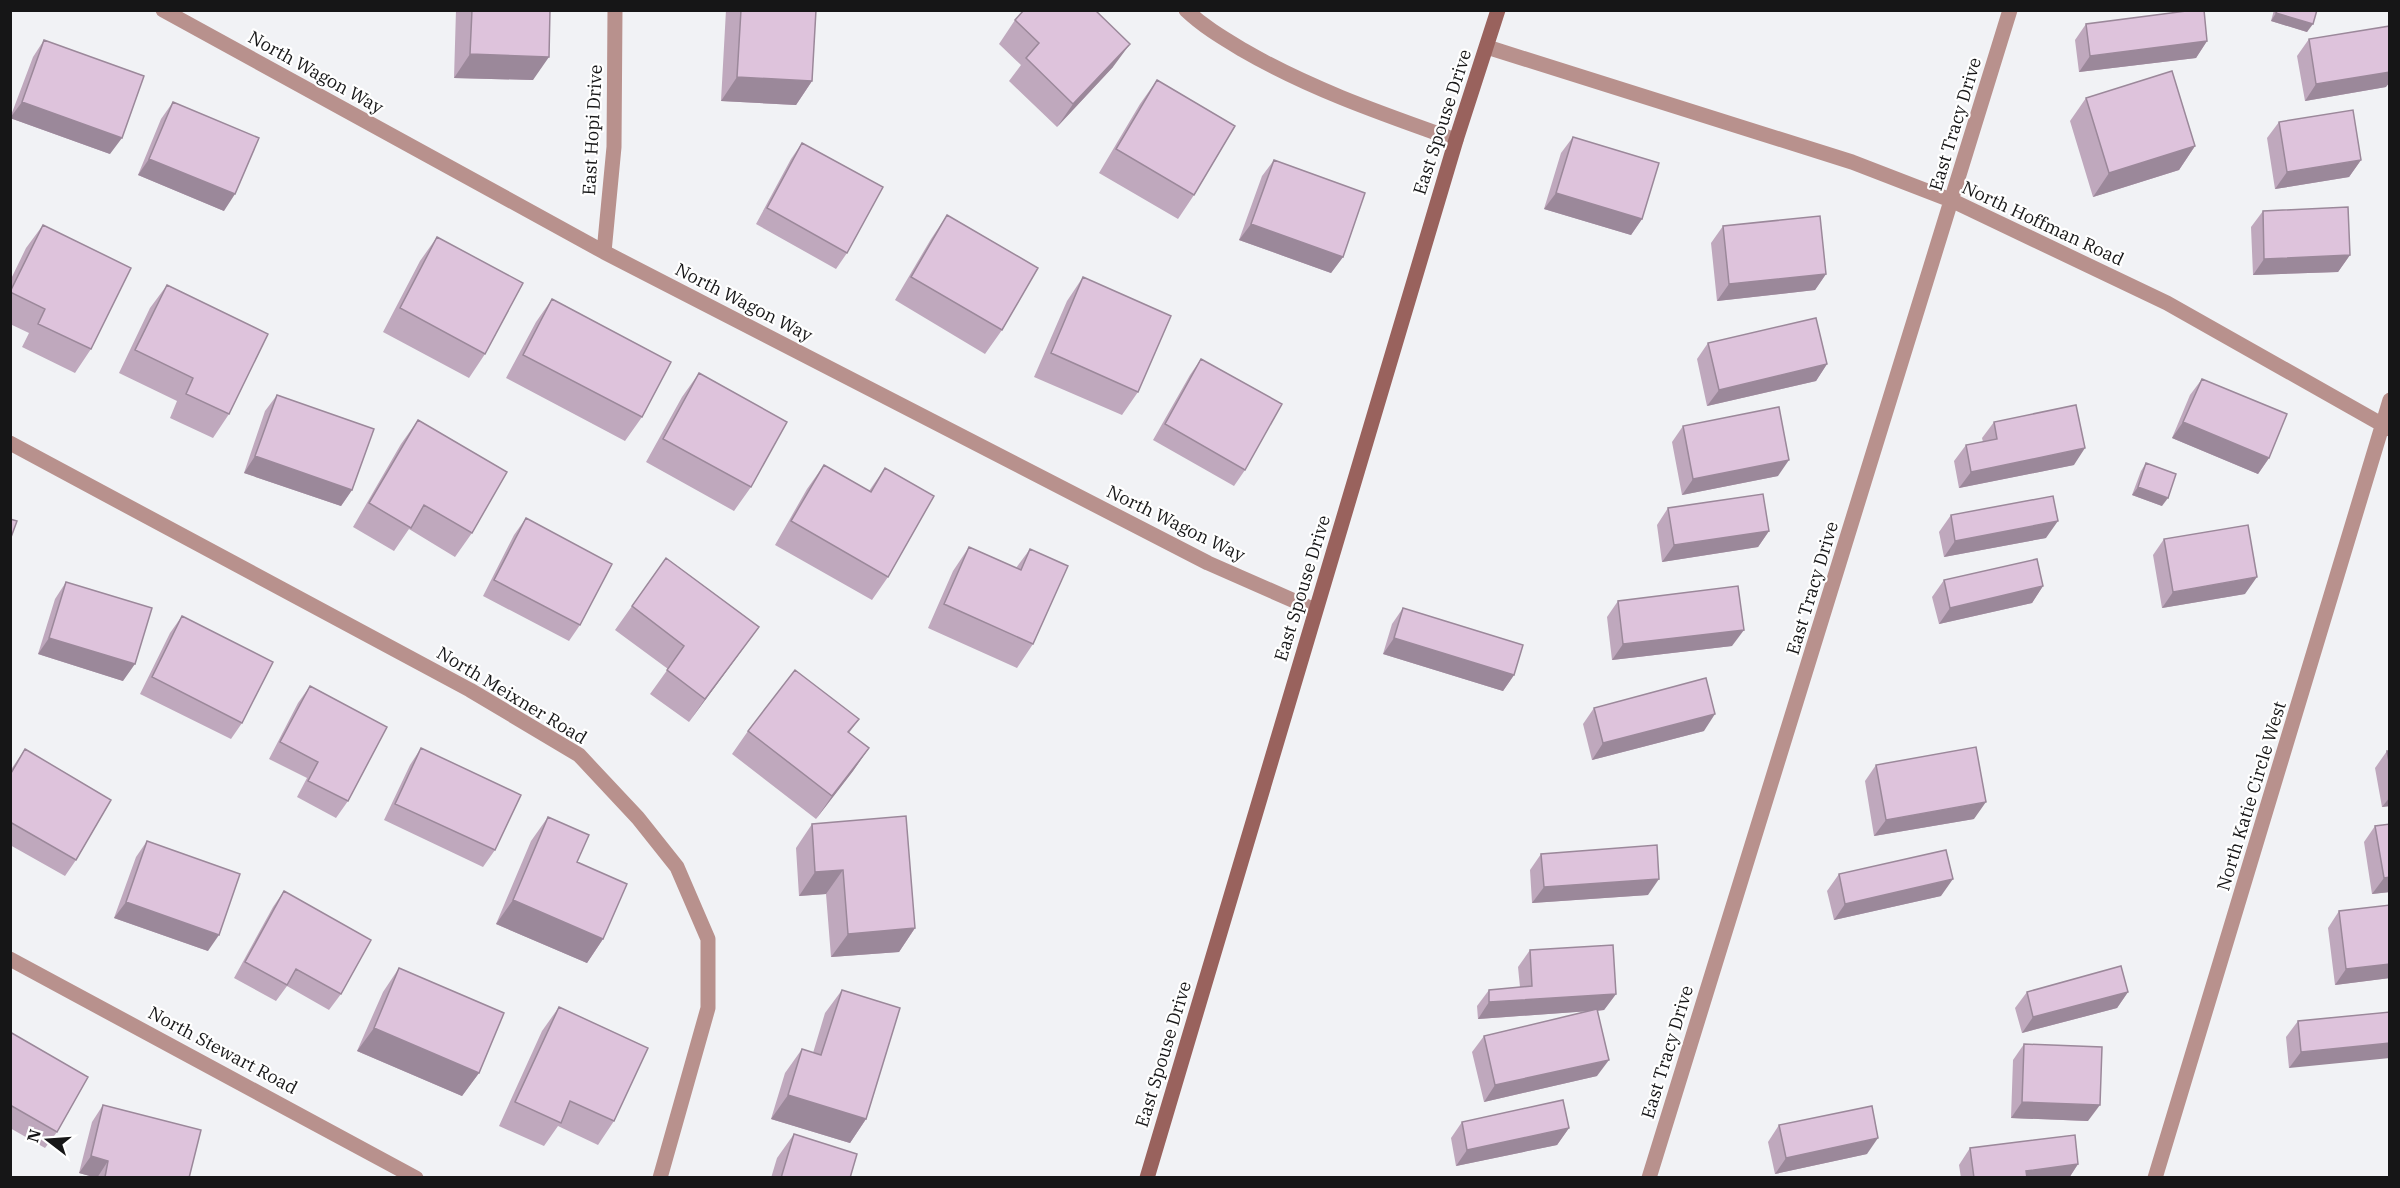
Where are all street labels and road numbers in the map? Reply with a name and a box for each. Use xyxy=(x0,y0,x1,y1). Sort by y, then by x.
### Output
street label: North Wagon Way xyxy=(244,25,388,119)
street label: East Spouse Drive xyxy=(1408,46,1476,198)
street label: East Tracy Drive xyxy=(1924,54,1986,194)
street label: East Hopi Drive xyxy=(577,64,607,196)
street label: North Hoffman Road xyxy=(1958,175,2128,271)
street label: North Wagon Way xyxy=(671,257,817,347)
street label: North Wagon Way xyxy=(1103,480,1249,567)
street label: East Spouse Drive xyxy=(1269,512,1335,664)
street label: East Tracy Drive xyxy=(1781,518,1843,658)
street label: North Meixner Road xyxy=(433,641,591,749)
street label: North Katie Circle West xyxy=(2211,698,2291,894)
street label: East Spouse Drive xyxy=(1130,978,1196,1130)
street label: East Tracy Drive xyxy=(1636,982,1698,1122)
street label: North Stewart Road xyxy=(144,1001,302,1099)

